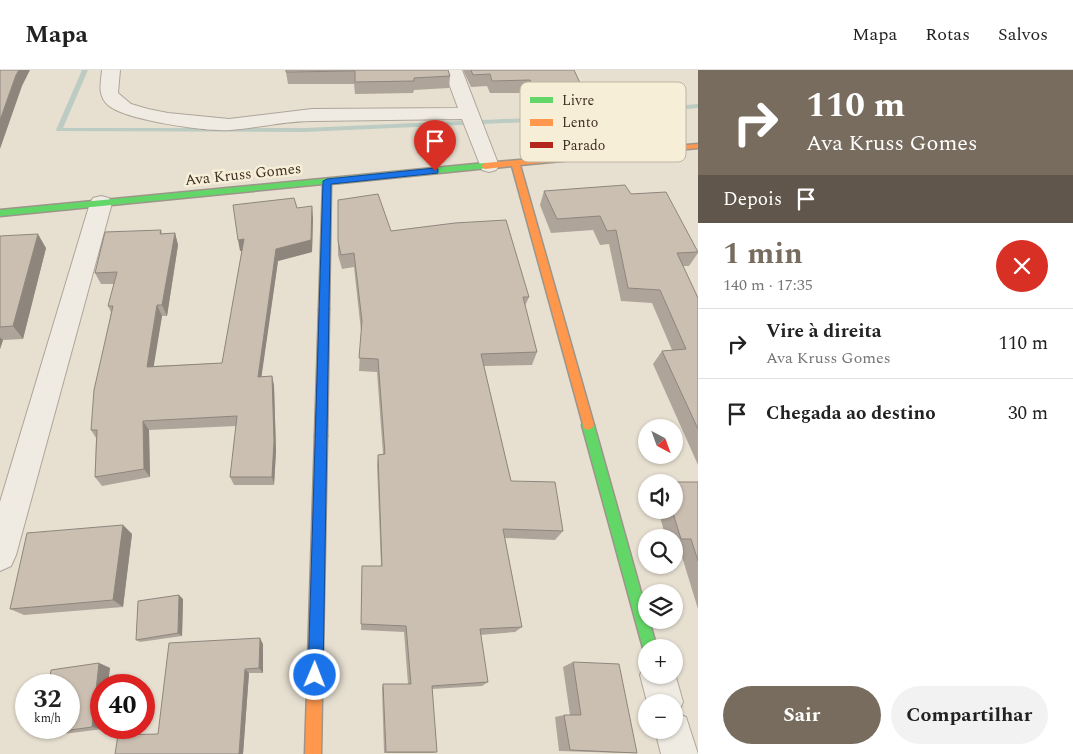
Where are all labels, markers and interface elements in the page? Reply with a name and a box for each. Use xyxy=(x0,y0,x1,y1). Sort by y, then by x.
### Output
text: Mapa xyxy=(25,17,88,53)
text: Mapa xyxy=(852,21,897,48)
text: Rotas xyxy=(925,21,970,48)
text: Salvos xyxy=(998,21,1048,48)
text: 110 m xyxy=(806,79,905,132)
legend xyxy=(520,82,686,162)
text: Livre xyxy=(562,90,595,111)
icon: right xyxy=(723,90,788,155)
text: Lento xyxy=(562,112,598,133)
pin xyxy=(414,120,456,171)
icon: arrive xyxy=(421,127,449,155)
text: Ava Kruss Gomes xyxy=(806,127,977,160)
text: Parado xyxy=(562,135,605,156)
street label: Ava Kruss Gomes xyxy=(184,157,302,192)
text: Depois xyxy=(723,185,782,214)
icon: arrive xyxy=(792,185,820,213)
text: 1 min xyxy=(723,231,803,277)
button: close xyxy=(996,240,1048,292)
text: 140 m · 17:35 xyxy=(723,273,813,297)
text: Vire à direita xyxy=(766,317,882,346)
text: 110 m xyxy=(998,329,1048,358)
icon: right xyxy=(723,330,751,358)
text: Ava Kruss Gomes xyxy=(766,346,891,370)
text: Chegada ao destino xyxy=(766,399,936,428)
text: 30 m xyxy=(1008,399,1048,428)
icon: arrive xyxy=(723,400,751,428)
north arrow xyxy=(638,419,682,464)
map controls xyxy=(638,419,683,739)
button: sound xyxy=(638,474,683,519)
button: search xyxy=(638,529,683,574)
button: layers xyxy=(638,584,683,629)
button: + xyxy=(638,639,683,684)
position arrow xyxy=(288,648,340,700)
speed limit sign: 40 xyxy=(90,674,155,739)
text: 32 xyxy=(33,681,62,719)
button: Sair xyxy=(723,686,881,744)
button: Compartilhar xyxy=(891,686,1048,744)
button: − xyxy=(638,694,683,739)
text: km/h xyxy=(34,709,61,728)

